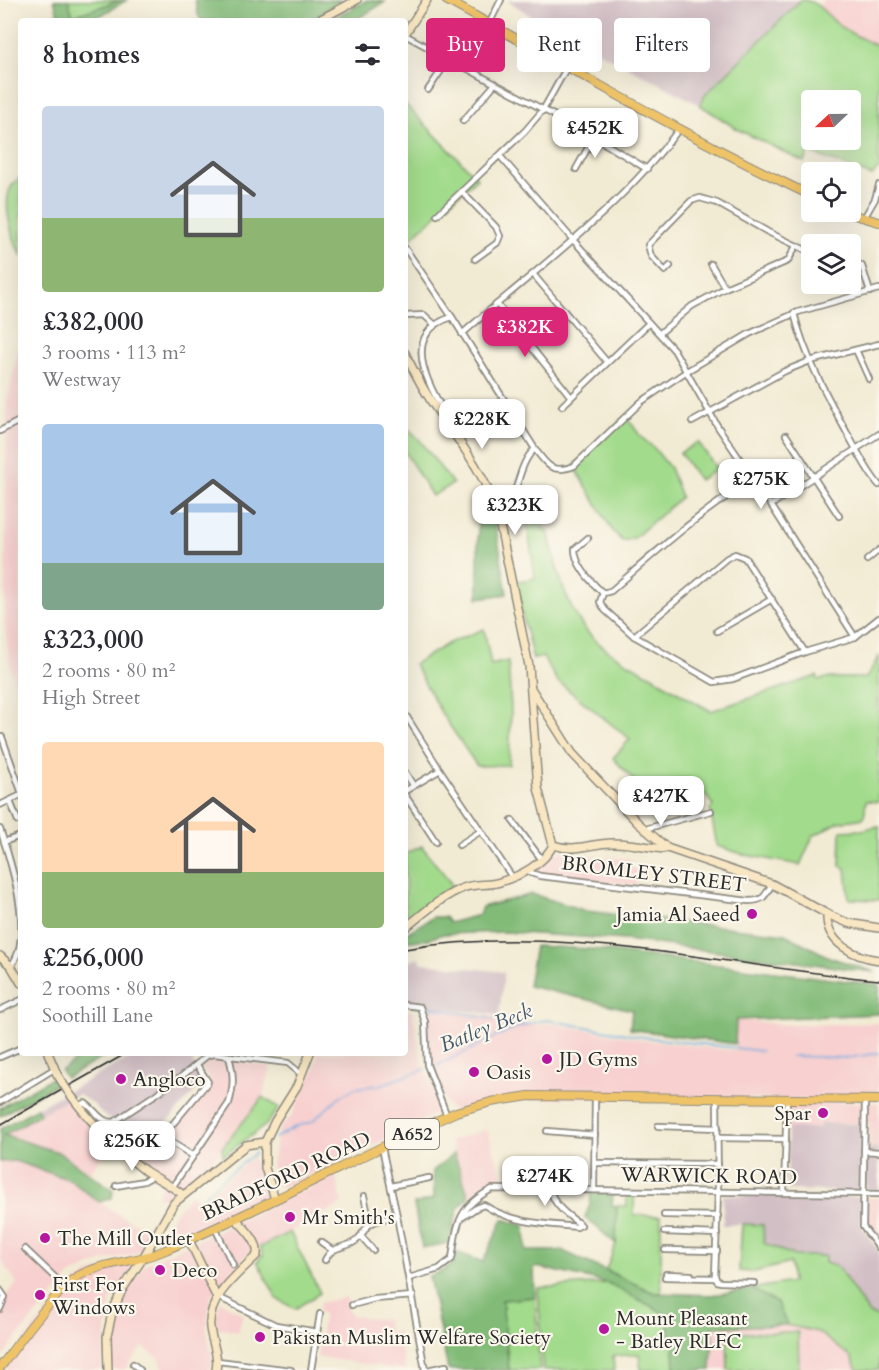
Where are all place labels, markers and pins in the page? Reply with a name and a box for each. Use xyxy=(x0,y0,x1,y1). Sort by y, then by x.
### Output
pin: £452K xyxy=(553,108,637,159)
pin: £382K xyxy=(483,307,567,358)
pin: £228K xyxy=(440,399,524,450)
pin: £275K xyxy=(719,459,803,510)
pin: £323K xyxy=(473,485,557,536)
pin: £427K xyxy=(619,776,703,827)
place label: Jamia Al Saeed xyxy=(613,901,740,928)
marker: Jamia Al Saeed xyxy=(745,907,759,921)
place label: JD Gyms xyxy=(556,1046,637,1073)
marker: JD Gyms xyxy=(540,1052,554,1066)
place label: Oasis xyxy=(486,1059,531,1086)
marker: Oasis xyxy=(467,1065,481,1079)
place label: Angloco xyxy=(133,1066,206,1093)
marker: Angloco xyxy=(114,1072,128,1086)
place label: Spar xyxy=(774,1100,812,1127)
marker: Spar xyxy=(816,1106,830,1120)
pin: £256K xyxy=(90,1121,174,1172)
pin: £274K xyxy=(503,1156,587,1207)
place label: Mr Smith's xyxy=(302,1204,395,1231)
marker: Mr Smith's xyxy=(283,1210,297,1224)
place label: The Mill Outlet xyxy=(57,1225,193,1252)
marker: The Mill Outlet xyxy=(38,1231,52,1245)
place label: Deco xyxy=(172,1257,217,1284)
marker: Deco xyxy=(153,1263,167,1277)
place label: First For Windows xyxy=(51,1271,135,1321)
marker: First For Windows xyxy=(33,1288,47,1302)
place label: Mount Pleasant - Batley RLFC xyxy=(616,1305,748,1355)
marker: Mount Pleasant - Batley RLFC xyxy=(597,1322,611,1336)
place label: Pakistan Muslim Welfare Society xyxy=(272,1324,551,1351)
marker: Pakistan Muslim Welfare Society xyxy=(253,1330,267,1344)

